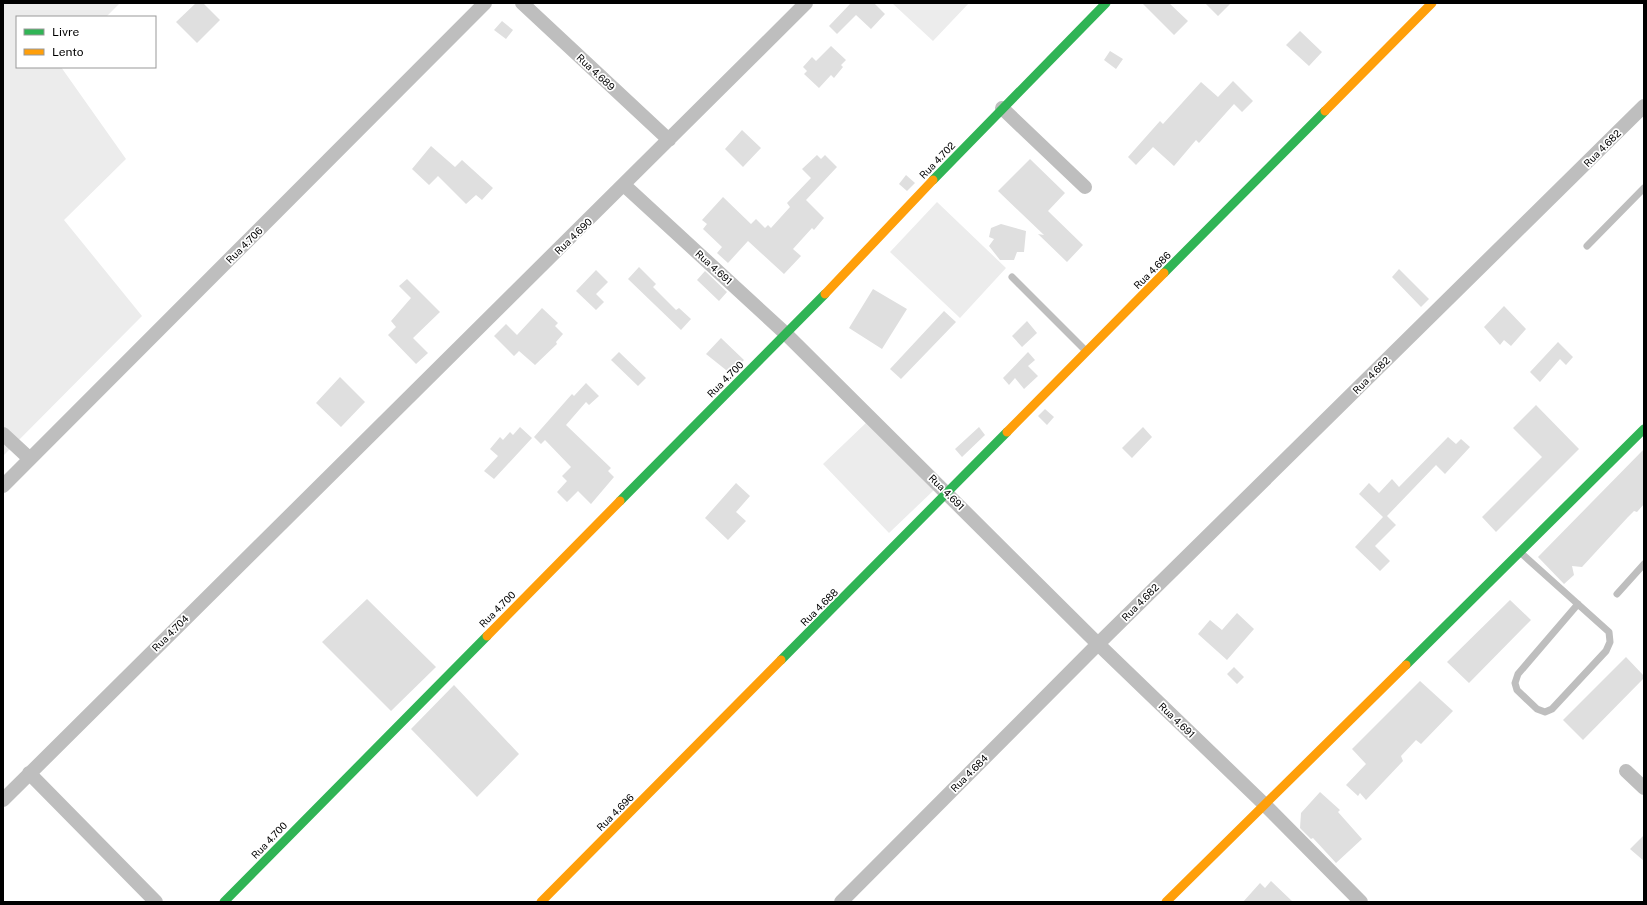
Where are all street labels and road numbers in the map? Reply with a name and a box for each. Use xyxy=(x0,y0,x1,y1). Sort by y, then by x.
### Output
street label: Rua 4.689 xyxy=(574,51,618,93)
street label: Rua 4.682 xyxy=(1581,127,1623,169)
street label: Rua 4.702 xyxy=(917,139,957,181)
street label: Rua 4.690 xyxy=(552,215,594,257)
street label: Rua 4.706 xyxy=(223,224,265,266)
street label: Rua 4.691 xyxy=(693,247,735,287)
street label: Rua 4.686 xyxy=(1131,249,1173,291)
street label: Rua 4.682 xyxy=(1350,354,1392,396)
street label: Rua 4.700 xyxy=(704,358,746,400)
street label: Rua 4.691 xyxy=(927,472,967,512)
street label: Rua 4.682 xyxy=(1119,581,1161,623)
street label: Rua 4.688 xyxy=(798,586,840,628)
street label: Rua 4.700 xyxy=(476,588,518,630)
street label: Rua 4.704 xyxy=(149,612,191,654)
street label: Rua 4.691 xyxy=(1156,700,1198,740)
street label: Rua 4.684 xyxy=(948,752,990,794)
street label: Rua 4.696 xyxy=(594,791,636,833)
street label: Rua 4.700 xyxy=(249,819,289,861)

